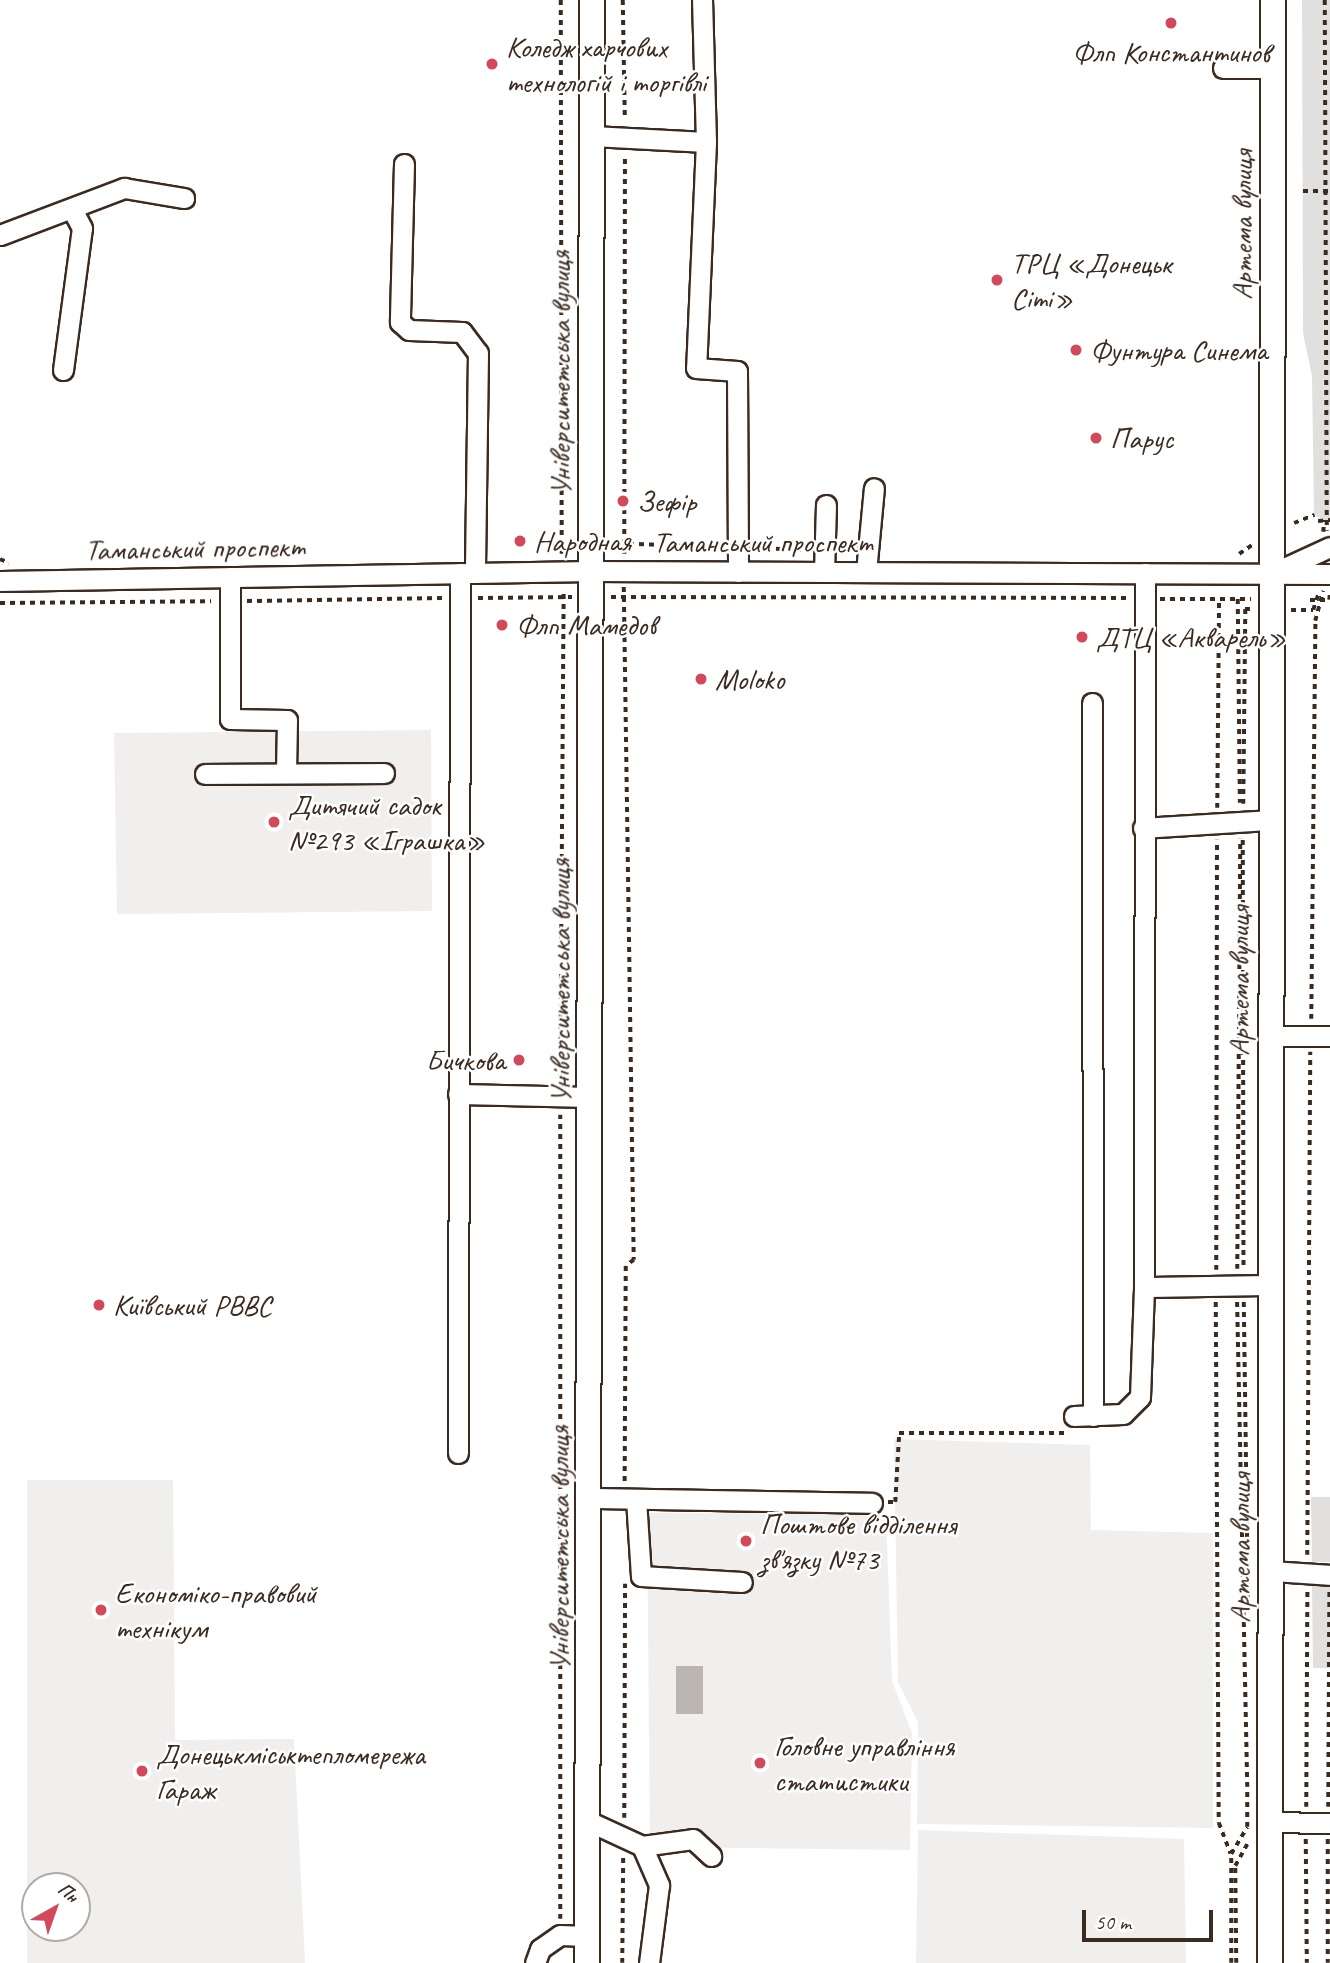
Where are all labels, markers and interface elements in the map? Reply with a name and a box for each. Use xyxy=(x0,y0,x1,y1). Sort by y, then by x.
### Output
marker: Флп Константинов xyxy=(1163,15,1179,31)
place label: Коледж харчових технологій і торгівлі xyxy=(506,29,706,100)
place label: Флп Константинов xyxy=(1071,34,1271,70)
marker: Коледж харчових технологій і торгівлі xyxy=(484,56,500,72)
street label: Артема вулиця xyxy=(1224,149,1260,301)
place label: ТРЦ «Донецьк Сіті» xyxy=(1011,245,1171,316)
street label: Університетська вулиця xyxy=(542,250,578,496)
marker: ТРЦ «Донецьк Сіті» xyxy=(989,272,1005,288)
place label: Фунтура Синема xyxy=(1090,332,1267,368)
marker: Фунтура Синема xyxy=(1068,342,1084,358)
place label: Парус xyxy=(1110,420,1173,456)
marker: Парус xyxy=(1088,430,1104,446)
place label: Зефір xyxy=(637,483,696,519)
marker: Зефір xyxy=(615,493,631,509)
place label: Народная xyxy=(534,523,631,559)
street label: Таманський проспект xyxy=(653,524,873,560)
street label: Таманський проспект xyxy=(85,528,305,568)
marker: Народная xyxy=(512,533,528,549)
place label: Флп Мамедов xyxy=(516,607,655,643)
marker: Флп Мамедов xyxy=(494,617,510,633)
place label: ДТЦ «Акварель» xyxy=(1096,619,1286,655)
marker: ДТЦ «Акварель» xyxy=(1074,629,1090,645)
place label: Moloko xyxy=(715,661,784,697)
marker: Moloko xyxy=(693,671,709,687)
place label: Дитячий садок №293 «Іграшка» xyxy=(288,787,485,858)
marker: Дитячий садок №293 «Іграшка» xyxy=(266,814,282,830)
street label: Університетська вулиця xyxy=(542,858,578,1104)
street label: Артема вулиця xyxy=(1221,905,1257,1057)
place label: Бичкова xyxy=(426,1042,505,1078)
marker: Бичкова xyxy=(511,1052,527,1068)
place label: Київський РВВС xyxy=(113,1287,271,1323)
marker: Київський РВВС xyxy=(91,1297,107,1313)
street label: Університетська вулиця xyxy=(541,1425,577,1671)
street label: Артема вулиця xyxy=(1222,1472,1258,1624)
place label: Поштове відділення зв'язку №73 xyxy=(760,1506,956,1576)
marker: Поштове відділення зв'язку №73 xyxy=(738,1533,754,1549)
place label: Економіко-правовий технікум xyxy=(115,1575,317,1646)
marker: Економіко-правовий технікум xyxy=(93,1602,109,1618)
place label: Головне управління статистики xyxy=(774,1728,954,1798)
place label: Донецькміськтепломережа Гараж xyxy=(156,1736,425,1806)
marker: Головне управління статистики xyxy=(752,1755,768,1771)
marker: Донецькміськтепломережа Гараж xyxy=(134,1763,150,1779)
north arrow xyxy=(21,1872,91,1942)
text: Пн xyxy=(53,1877,84,1908)
scale bar xyxy=(1085,1896,1216,1940)
text: 50 m xyxy=(1095,1909,1131,1935)

